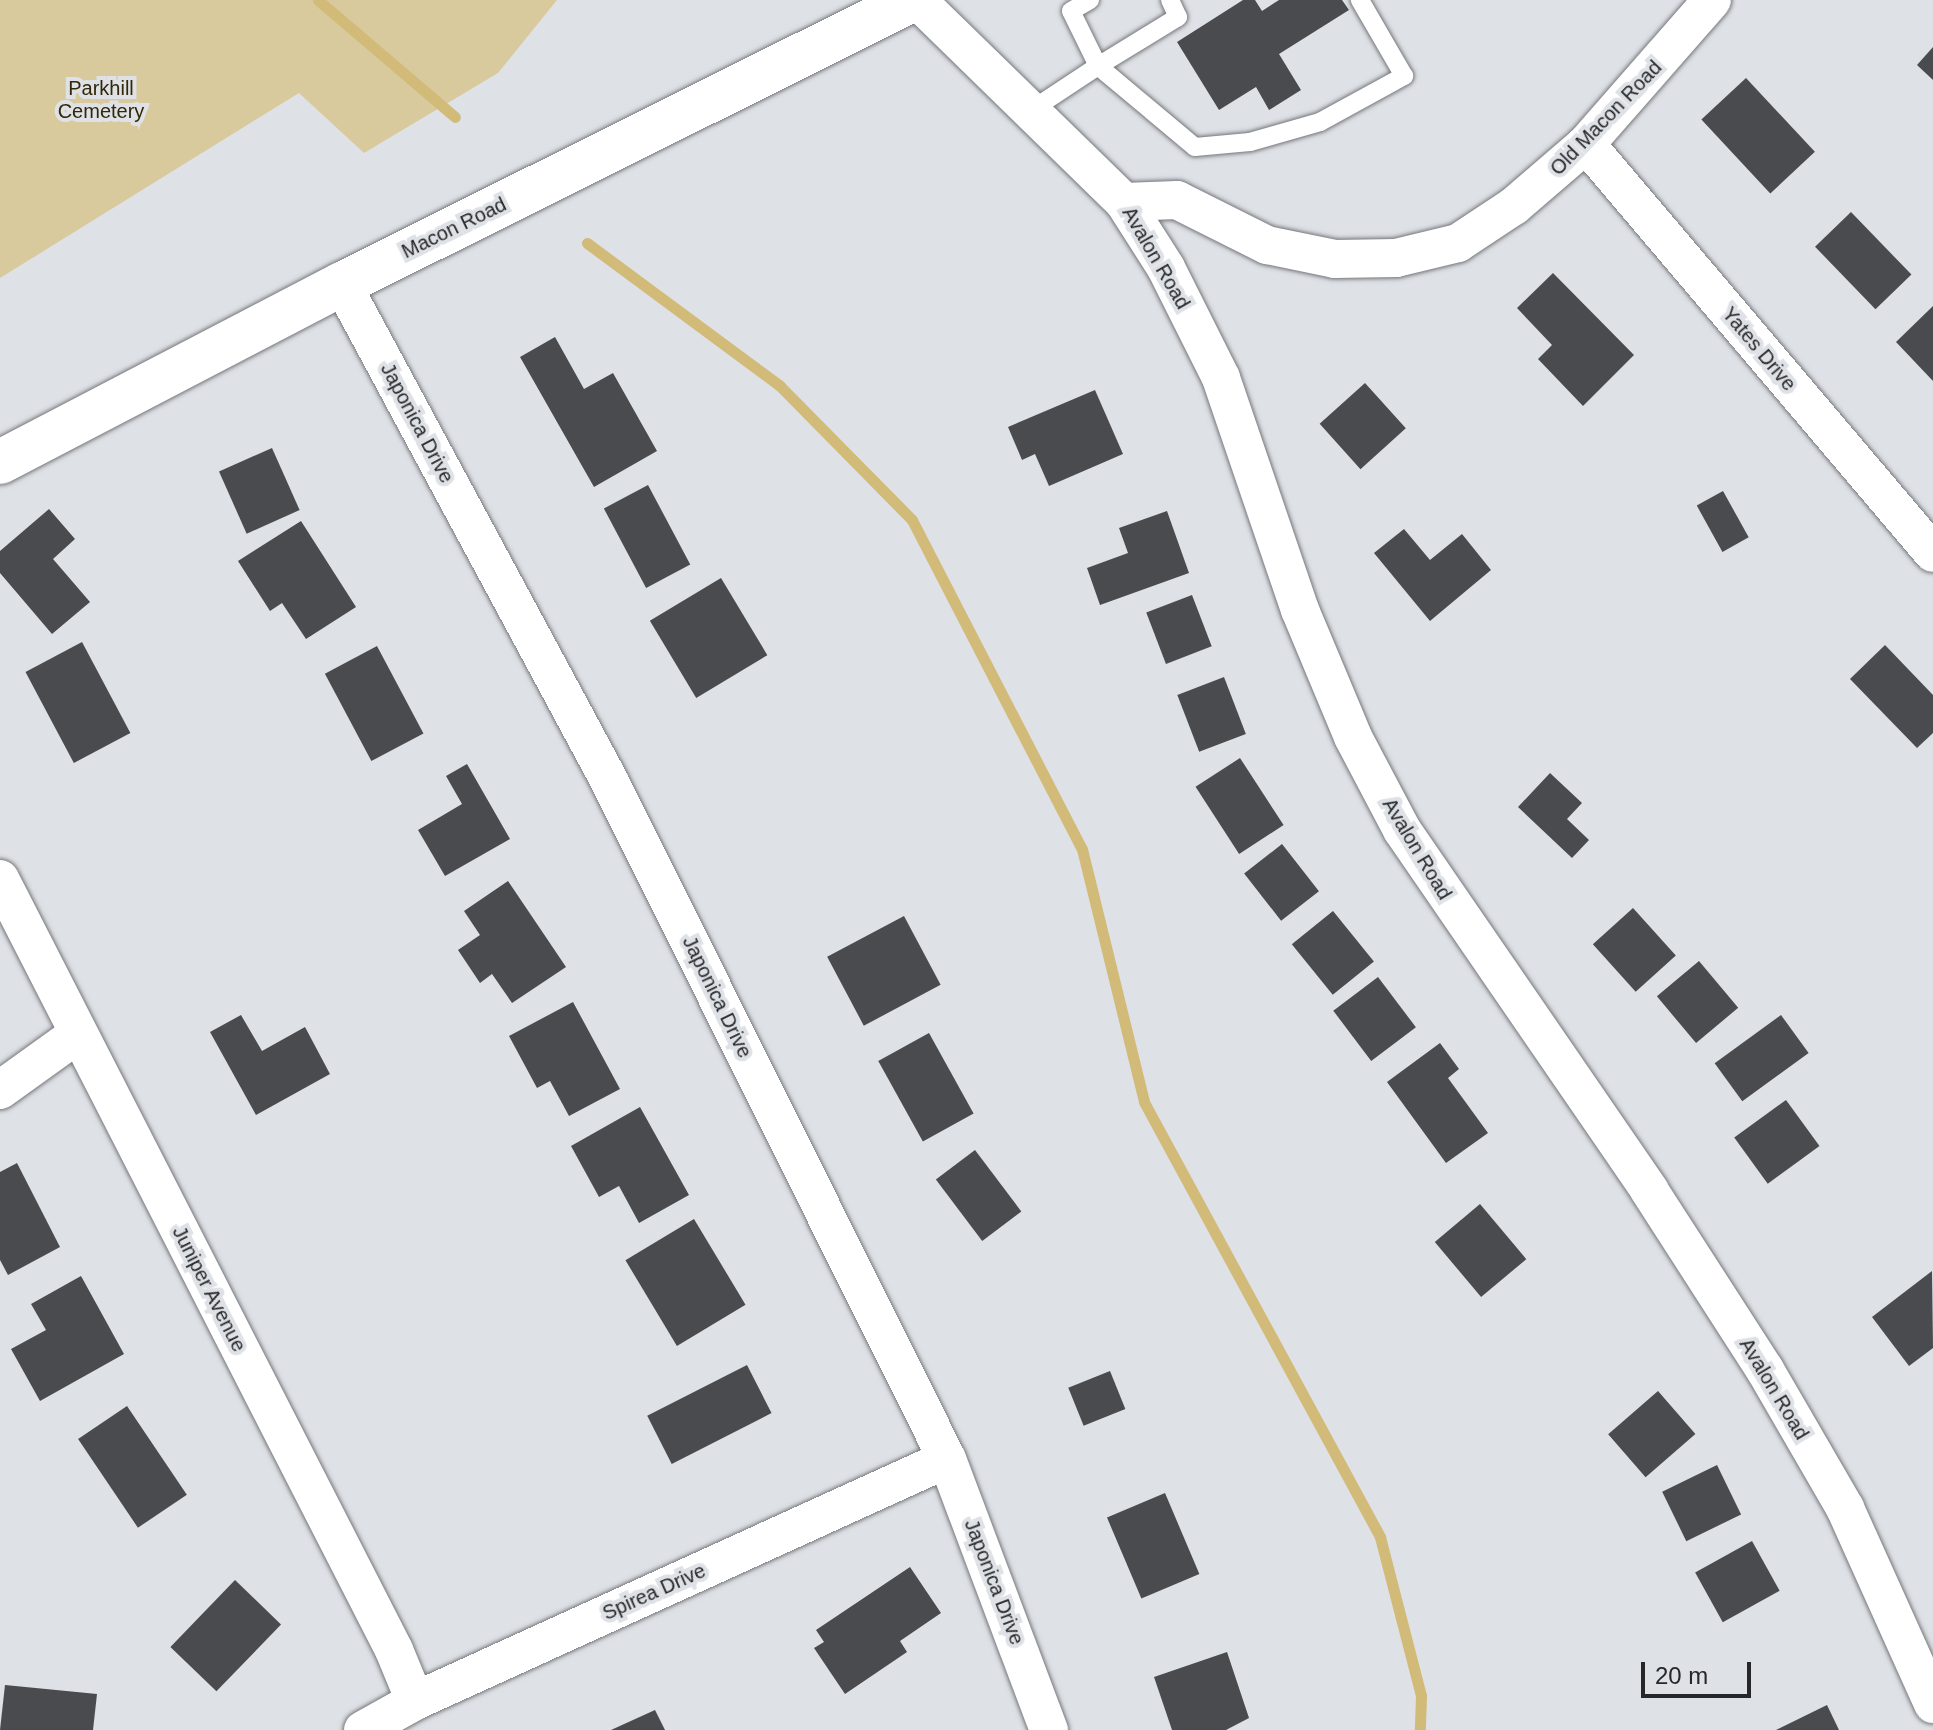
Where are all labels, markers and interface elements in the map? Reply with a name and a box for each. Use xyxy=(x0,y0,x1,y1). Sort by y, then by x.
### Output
street label: Old Macon Road xyxy=(1545,56,1667,180)
park label: Parkhill Cemetery xyxy=(58,76,144,123)
street label: Macon Road xyxy=(398,192,510,264)
street label: Avalon Road xyxy=(1117,203,1195,313)
street label: Yates Drive xyxy=(1717,302,1801,396)
street label: Japonica Drive xyxy=(375,359,459,487)
street label: Avalon Road xyxy=(1377,794,1457,904)
street label: Japonica Drive xyxy=(677,932,757,1062)
street label: Juniper Avenue xyxy=(167,1222,251,1356)
street label: Avalon Road xyxy=(1734,1334,1814,1444)
street label: Japonica Drive xyxy=(959,1516,1029,1648)
street label: Spirea Drive xyxy=(599,1559,709,1625)
scale bar xyxy=(1645,1646,1755,1696)
text: 20 m xyxy=(1655,1662,1708,1689)

